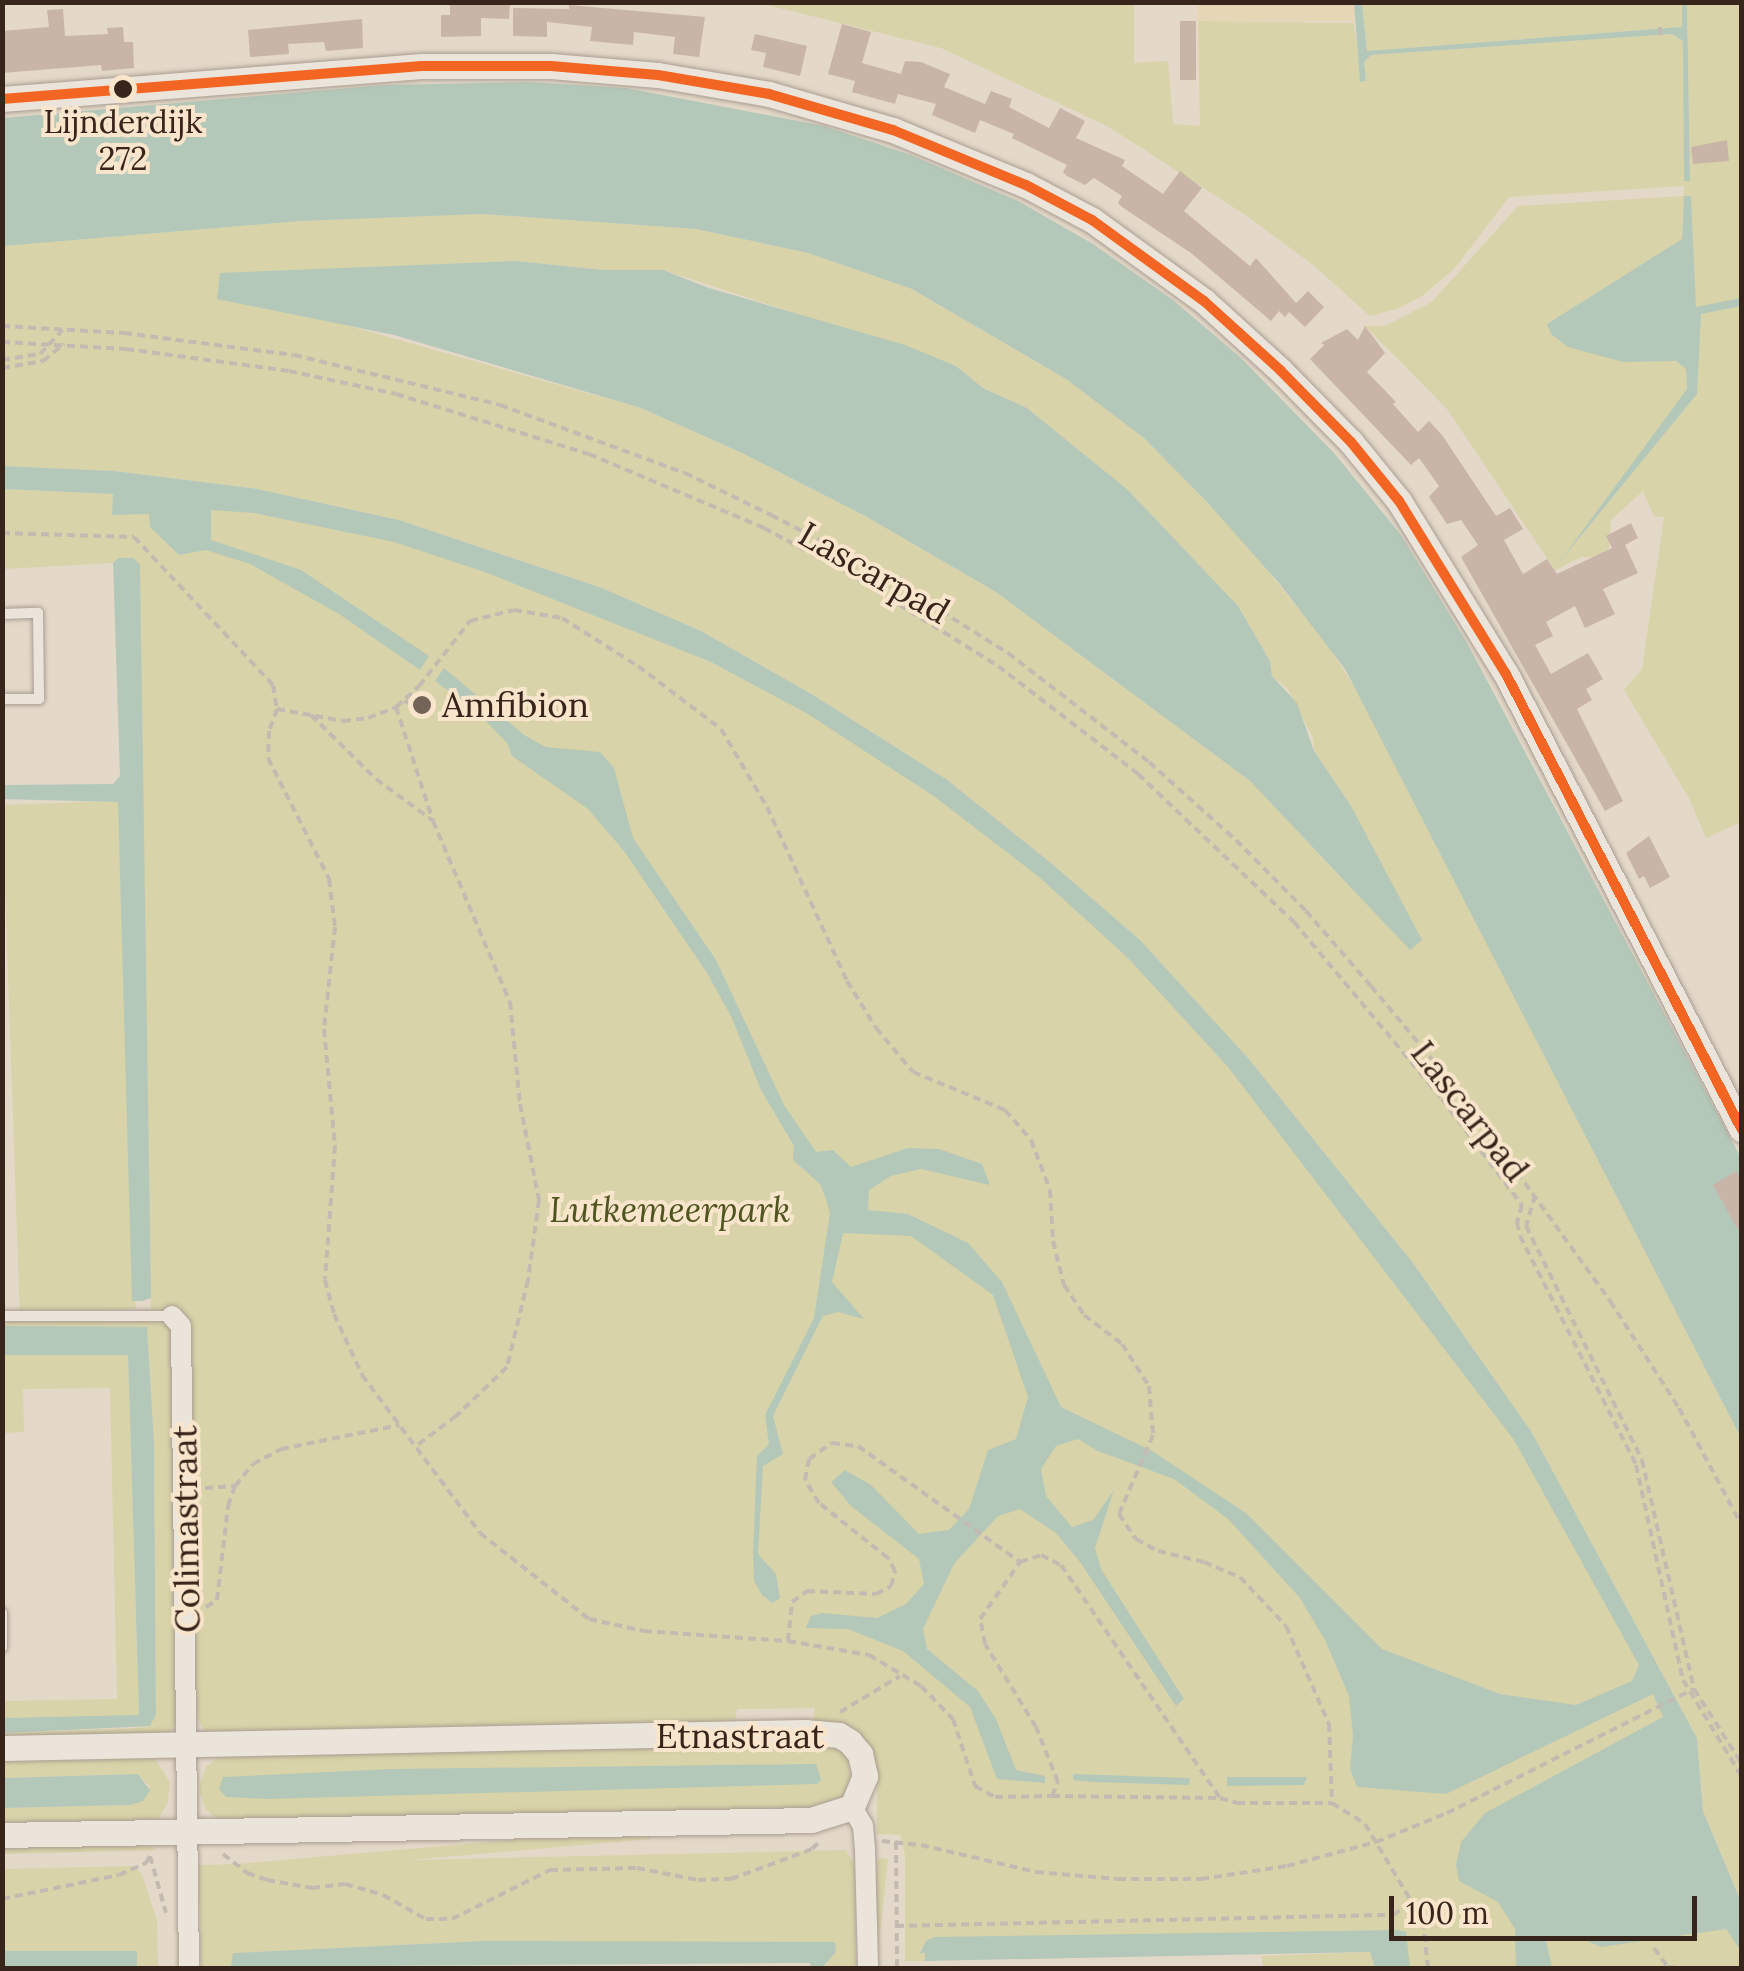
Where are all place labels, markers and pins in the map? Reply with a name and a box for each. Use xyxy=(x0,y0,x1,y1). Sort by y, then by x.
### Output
marker: Lijnderdijk 272 xyxy=(113,79,133,99)
place label: Lijnderdijk 272 xyxy=(43,104,203,179)
place label: Amfibion xyxy=(442,684,589,726)
marker: Amfibion xyxy=(411,694,433,716)

